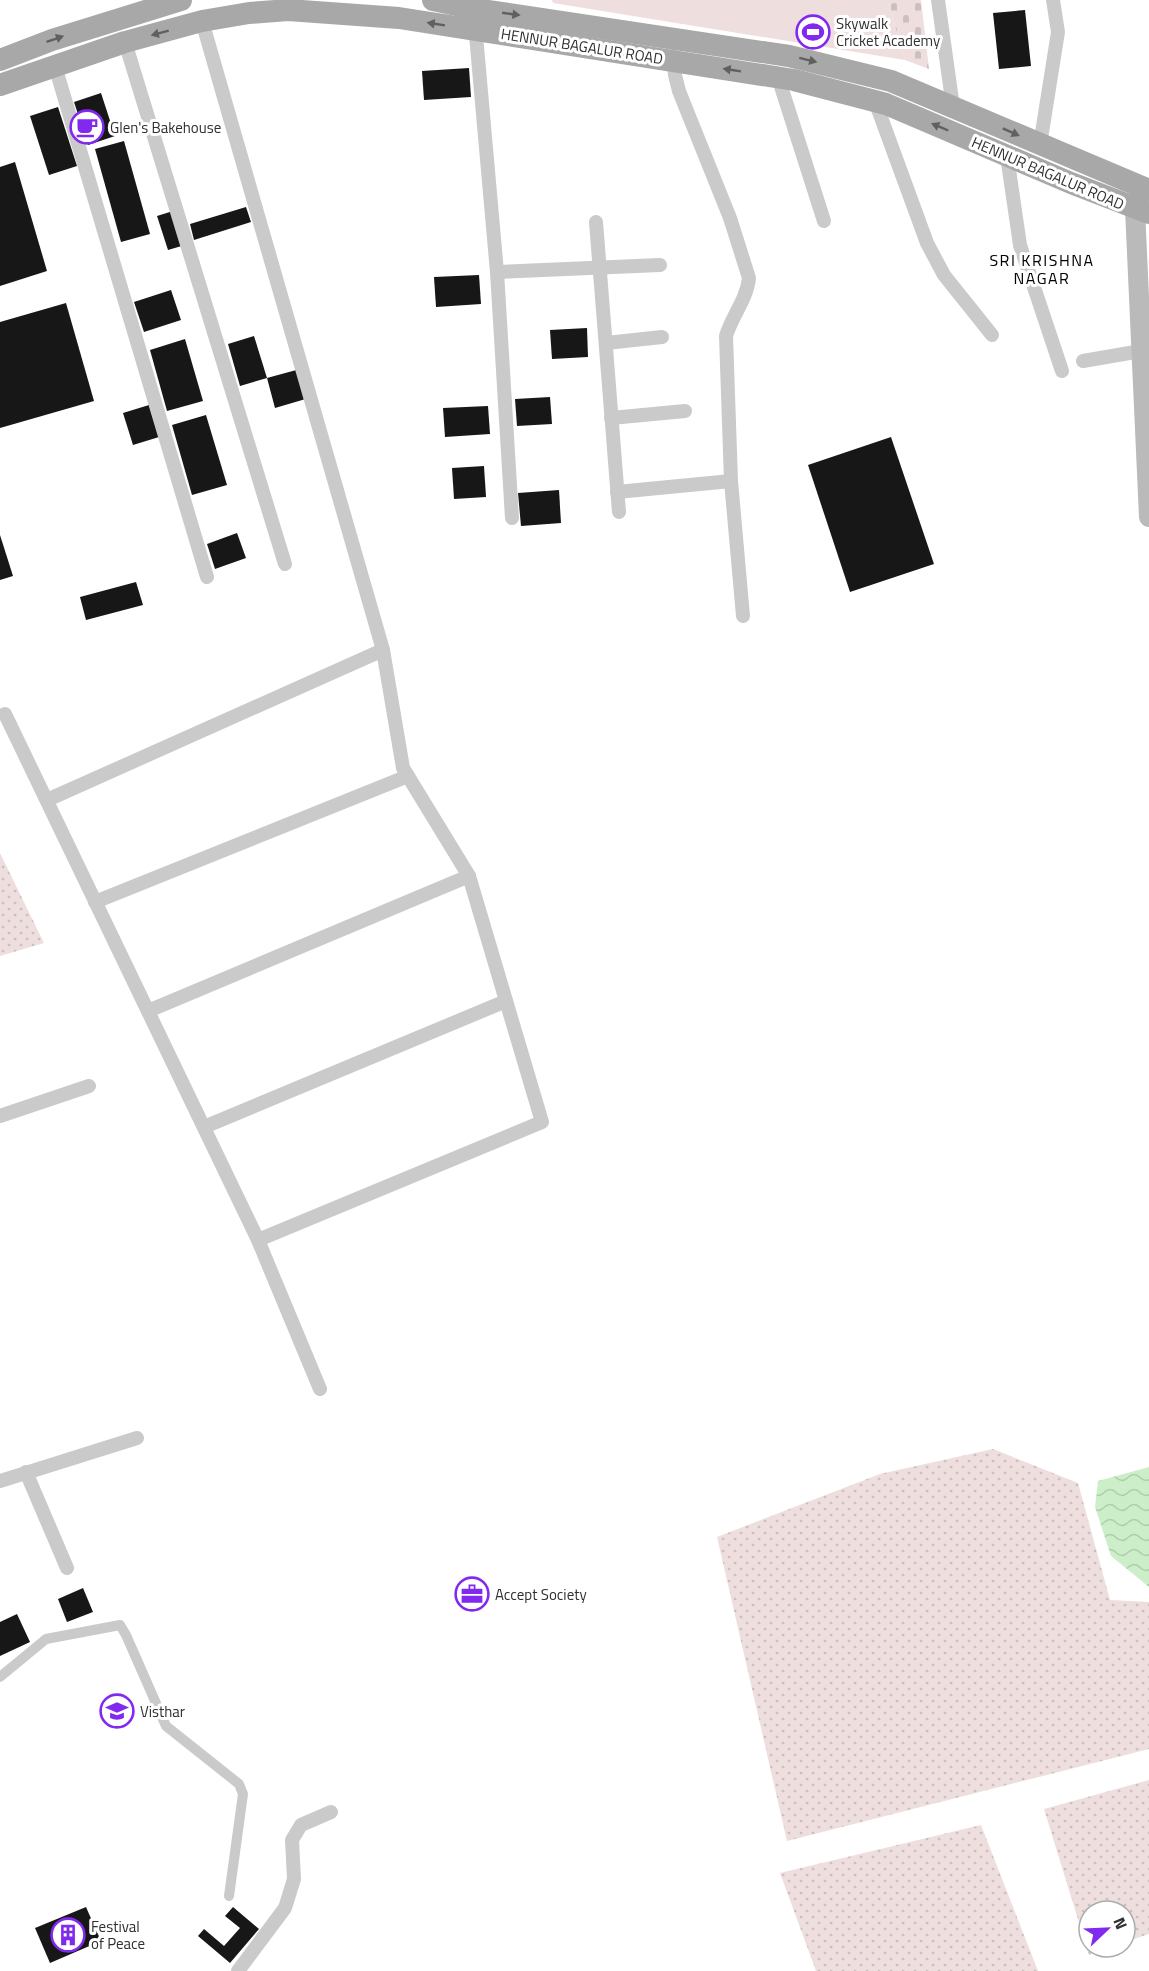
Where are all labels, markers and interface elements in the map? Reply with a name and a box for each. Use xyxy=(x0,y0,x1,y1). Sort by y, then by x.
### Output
one-way arrow xyxy=(502,10,521,19)
place label: Skywalk Cricket Academy xyxy=(836,12,940,52)
sports icon: Skywalk Cricket Academy xyxy=(795,14,831,50)
one-way arrow xyxy=(426,19,445,28)
street label: HENNUR BAGALUR ROAD xyxy=(499,22,665,70)
one-way arrow xyxy=(151,29,169,38)
one-way arrow xyxy=(46,34,64,44)
one-way arrow xyxy=(798,56,817,66)
one-way arrow xyxy=(723,65,742,74)
cafe icon: Glen's Bakehouse xyxy=(69,109,105,145)
place label: Glen's Bakehouse xyxy=(110,116,221,139)
one-way arrow xyxy=(930,122,948,132)
one-way arrow xyxy=(1002,127,1019,136)
street label: HENNUR BAGALUR ROAD xyxy=(968,130,1128,216)
district label: SRI KRISHNA NAGAR xyxy=(989,248,1095,290)
office icon: Accept Society xyxy=(454,1576,490,1612)
place label: Accept Society xyxy=(495,1583,587,1606)
school or university icon: Visthar xyxy=(99,1693,135,1729)
place label: Visthar xyxy=(140,1700,185,1723)
north arrow xyxy=(1077,1899,1137,1959)
text: N xyxy=(1108,1913,1134,1933)
place label: Festival of Peace xyxy=(91,1915,145,1955)
building icon: Festival of Peace xyxy=(50,1917,86,1953)

